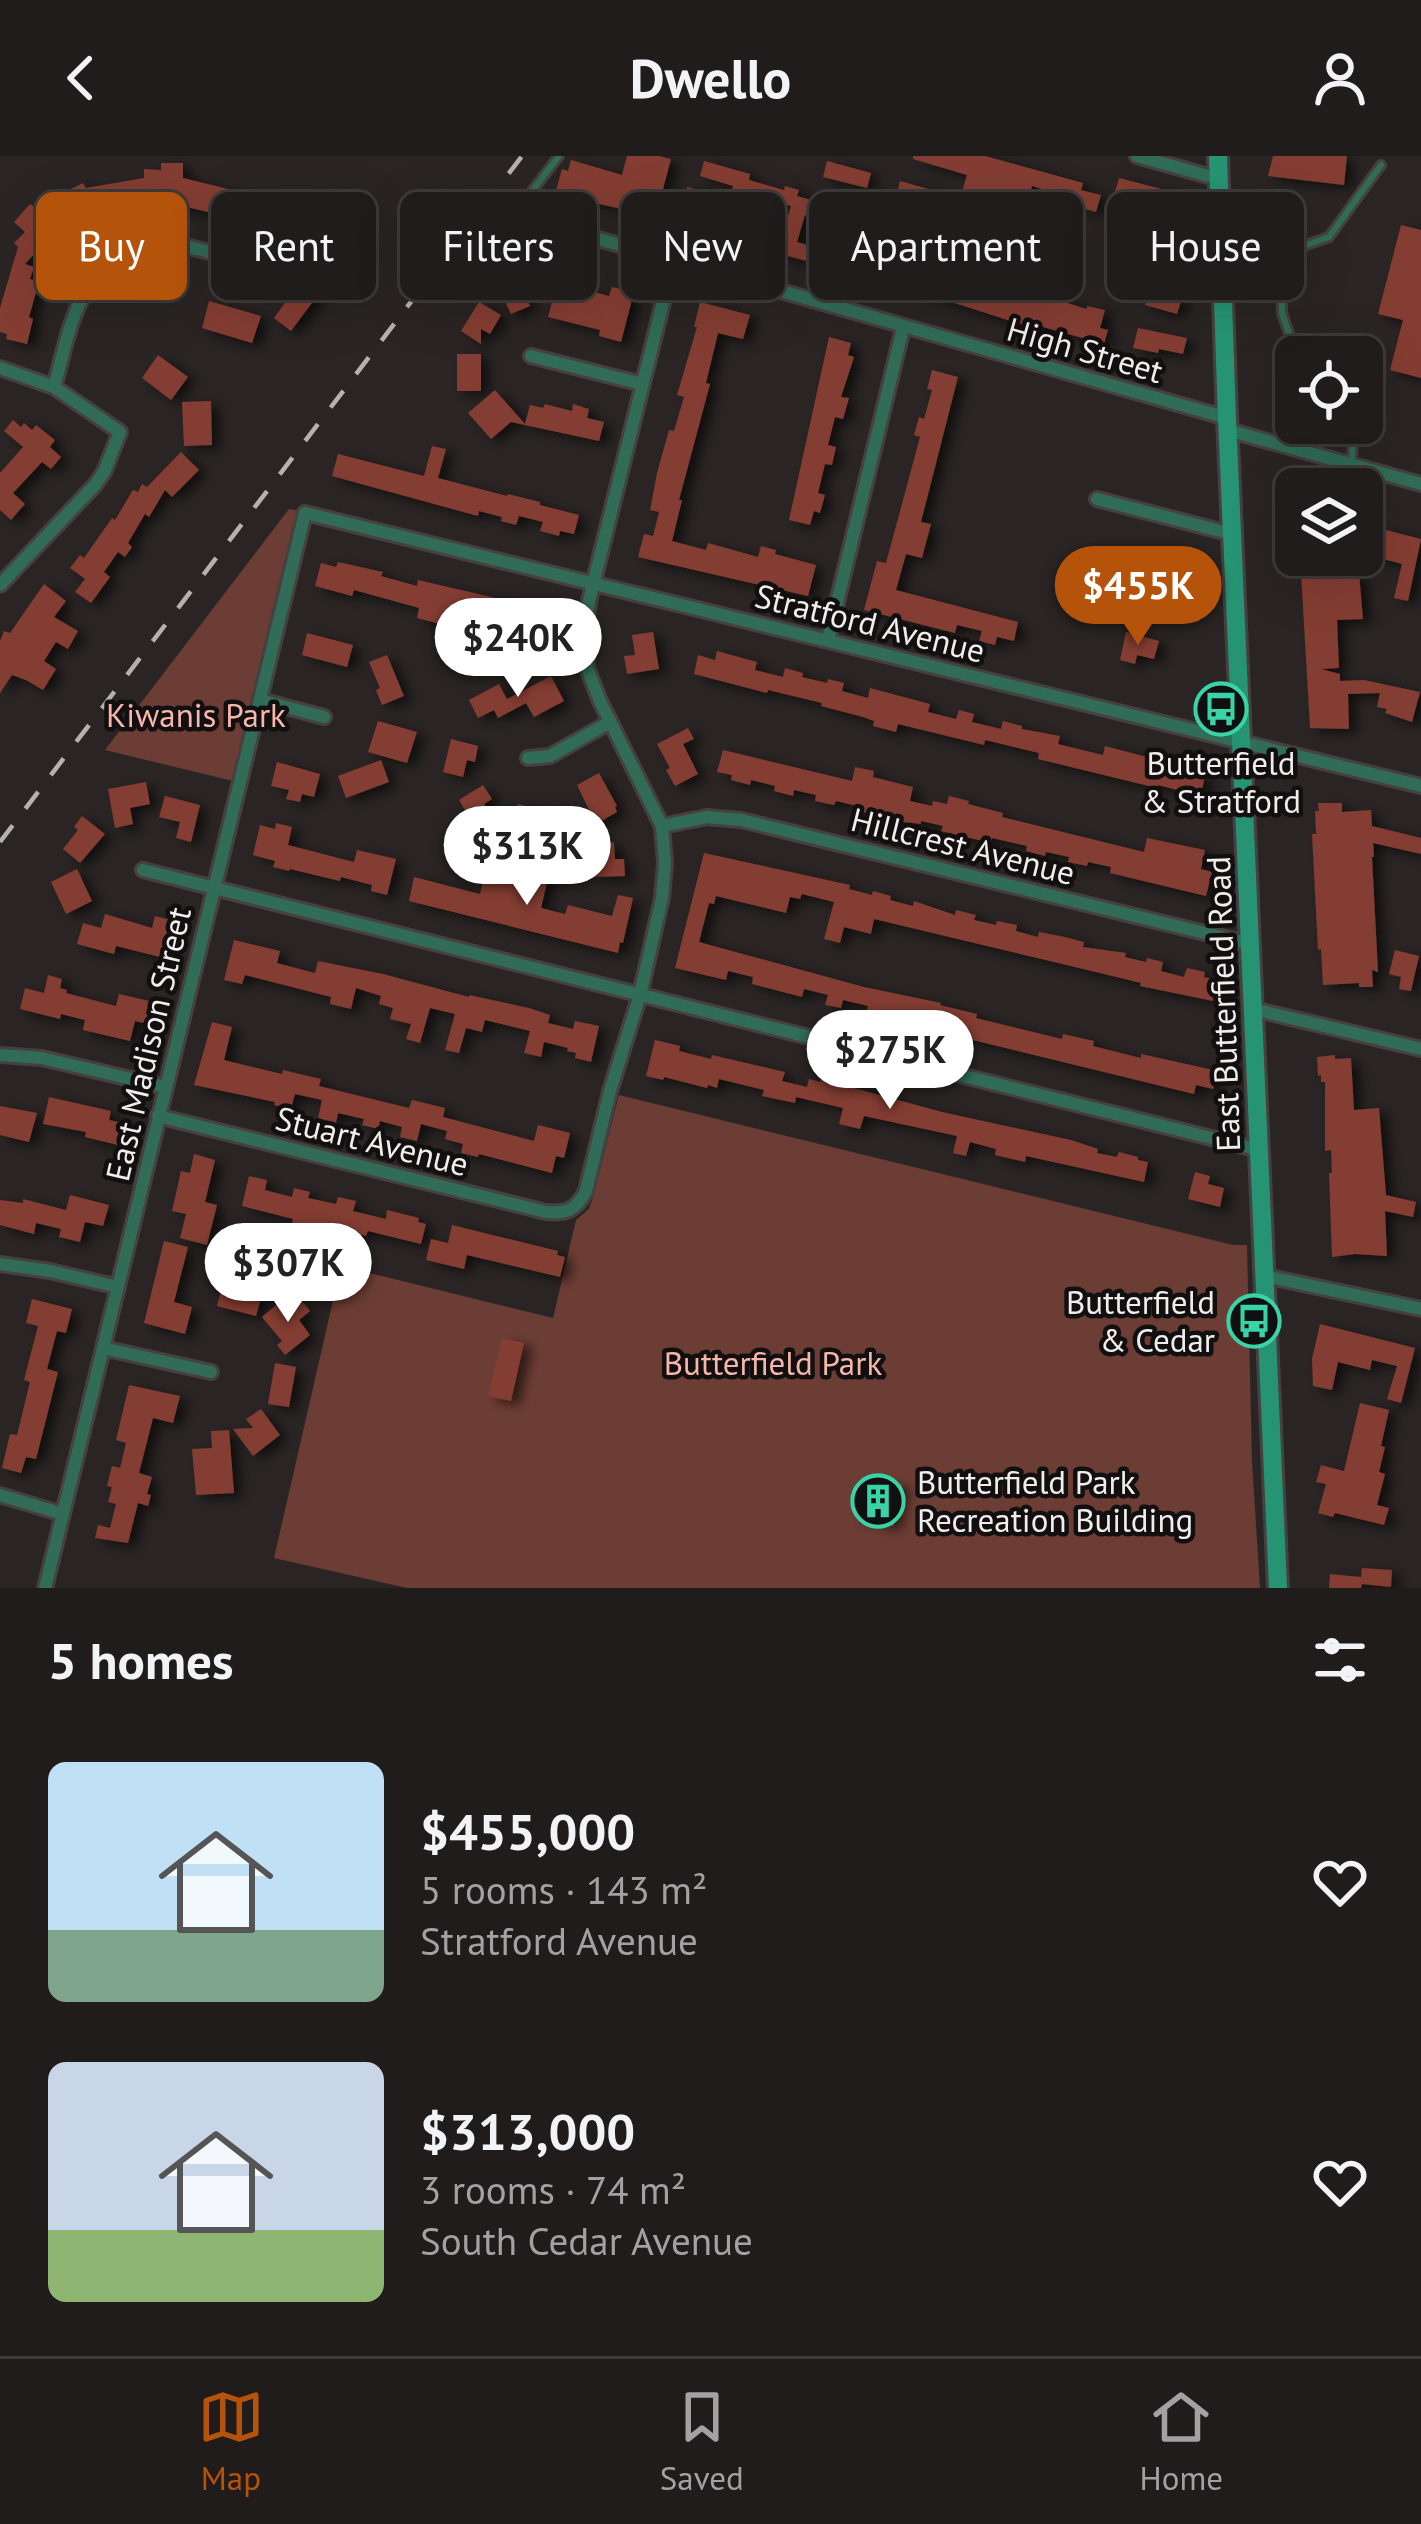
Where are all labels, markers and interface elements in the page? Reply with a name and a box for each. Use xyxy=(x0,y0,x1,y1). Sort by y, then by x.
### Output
text: Dwello xyxy=(630,43,791,113)
icon: back xyxy=(48,45,114,111)
icon: person xyxy=(1307,45,1373,111)
chip: Buy xyxy=(36,192,187,300)
chip: Rent xyxy=(211,192,376,300)
chip: Filters xyxy=(400,192,597,300)
chip: New xyxy=(621,192,785,300)
chip: Apartment xyxy=(809,192,1083,300)
chip: House xyxy=(1107,192,1304,300)
street label: High Street xyxy=(1002,307,1168,392)
map controls xyxy=(1275,336,1383,576)
button: locate xyxy=(1275,336,1383,444)
button: layers xyxy=(1275,468,1383,576)
pin: $455K xyxy=(1054,546,1222,648)
text: $455K xyxy=(1082,559,1194,610)
street label: Stratford Avenue xyxy=(751,573,989,672)
pin: $240K xyxy=(434,598,602,700)
text: $240K xyxy=(462,611,574,662)
bus stop icon: Butterfield & Stratford xyxy=(1193,681,1249,737)
park label: Kiwanis Park xyxy=(106,693,286,736)
place label: Butterfield & Stratford xyxy=(1141,741,1301,822)
street label: Hillcrest Avenue xyxy=(847,797,1079,894)
pin: $313K xyxy=(443,806,611,908)
text: $313K xyxy=(471,819,583,870)
street label: East Butterfield Road xyxy=(1196,856,1249,1153)
street label: East Madison Street xyxy=(95,903,200,1185)
pin: $275K xyxy=(806,1010,974,1112)
text: $275K xyxy=(834,1023,946,1074)
street label: Stuart Avenue xyxy=(271,1096,473,1185)
pin: $307K xyxy=(204,1223,372,1325)
text: $307K xyxy=(232,1236,344,1287)
place label: Butterfield & Cedar xyxy=(1066,1280,1215,1361)
bus stop icon: Butterfield & Cedar xyxy=(1226,1293,1282,1349)
park label: Butterfield Park xyxy=(664,1341,882,1384)
place label: Butterfield Park Recreation Building xyxy=(917,1460,1193,1541)
building icon: Butterfield Park Recreation Building xyxy=(850,1473,906,1529)
text: 5 homes xyxy=(48,1627,234,1693)
icon: filters xyxy=(1307,1627,1373,1693)
text: $455,000 xyxy=(420,1798,635,1864)
icon: home xyxy=(144,1810,288,1954)
icon: heart xyxy=(1307,1849,1373,1915)
text: 5 rooms · 143 m² xyxy=(420,1864,707,1915)
text: Stratford Avenue xyxy=(420,1915,698,1966)
text: $313,000 xyxy=(420,2098,635,2164)
icon: home xyxy=(144,2110,288,2254)
icon: heart xyxy=(1307,2149,1373,2215)
text: 3 rooms · 74 m² xyxy=(420,2164,686,2215)
text: South Cedar Avenue xyxy=(420,2215,753,2266)
tab: Map xyxy=(198,2384,264,2499)
tab: Saved xyxy=(660,2384,744,2499)
tab: Home xyxy=(1140,2384,1223,2499)

